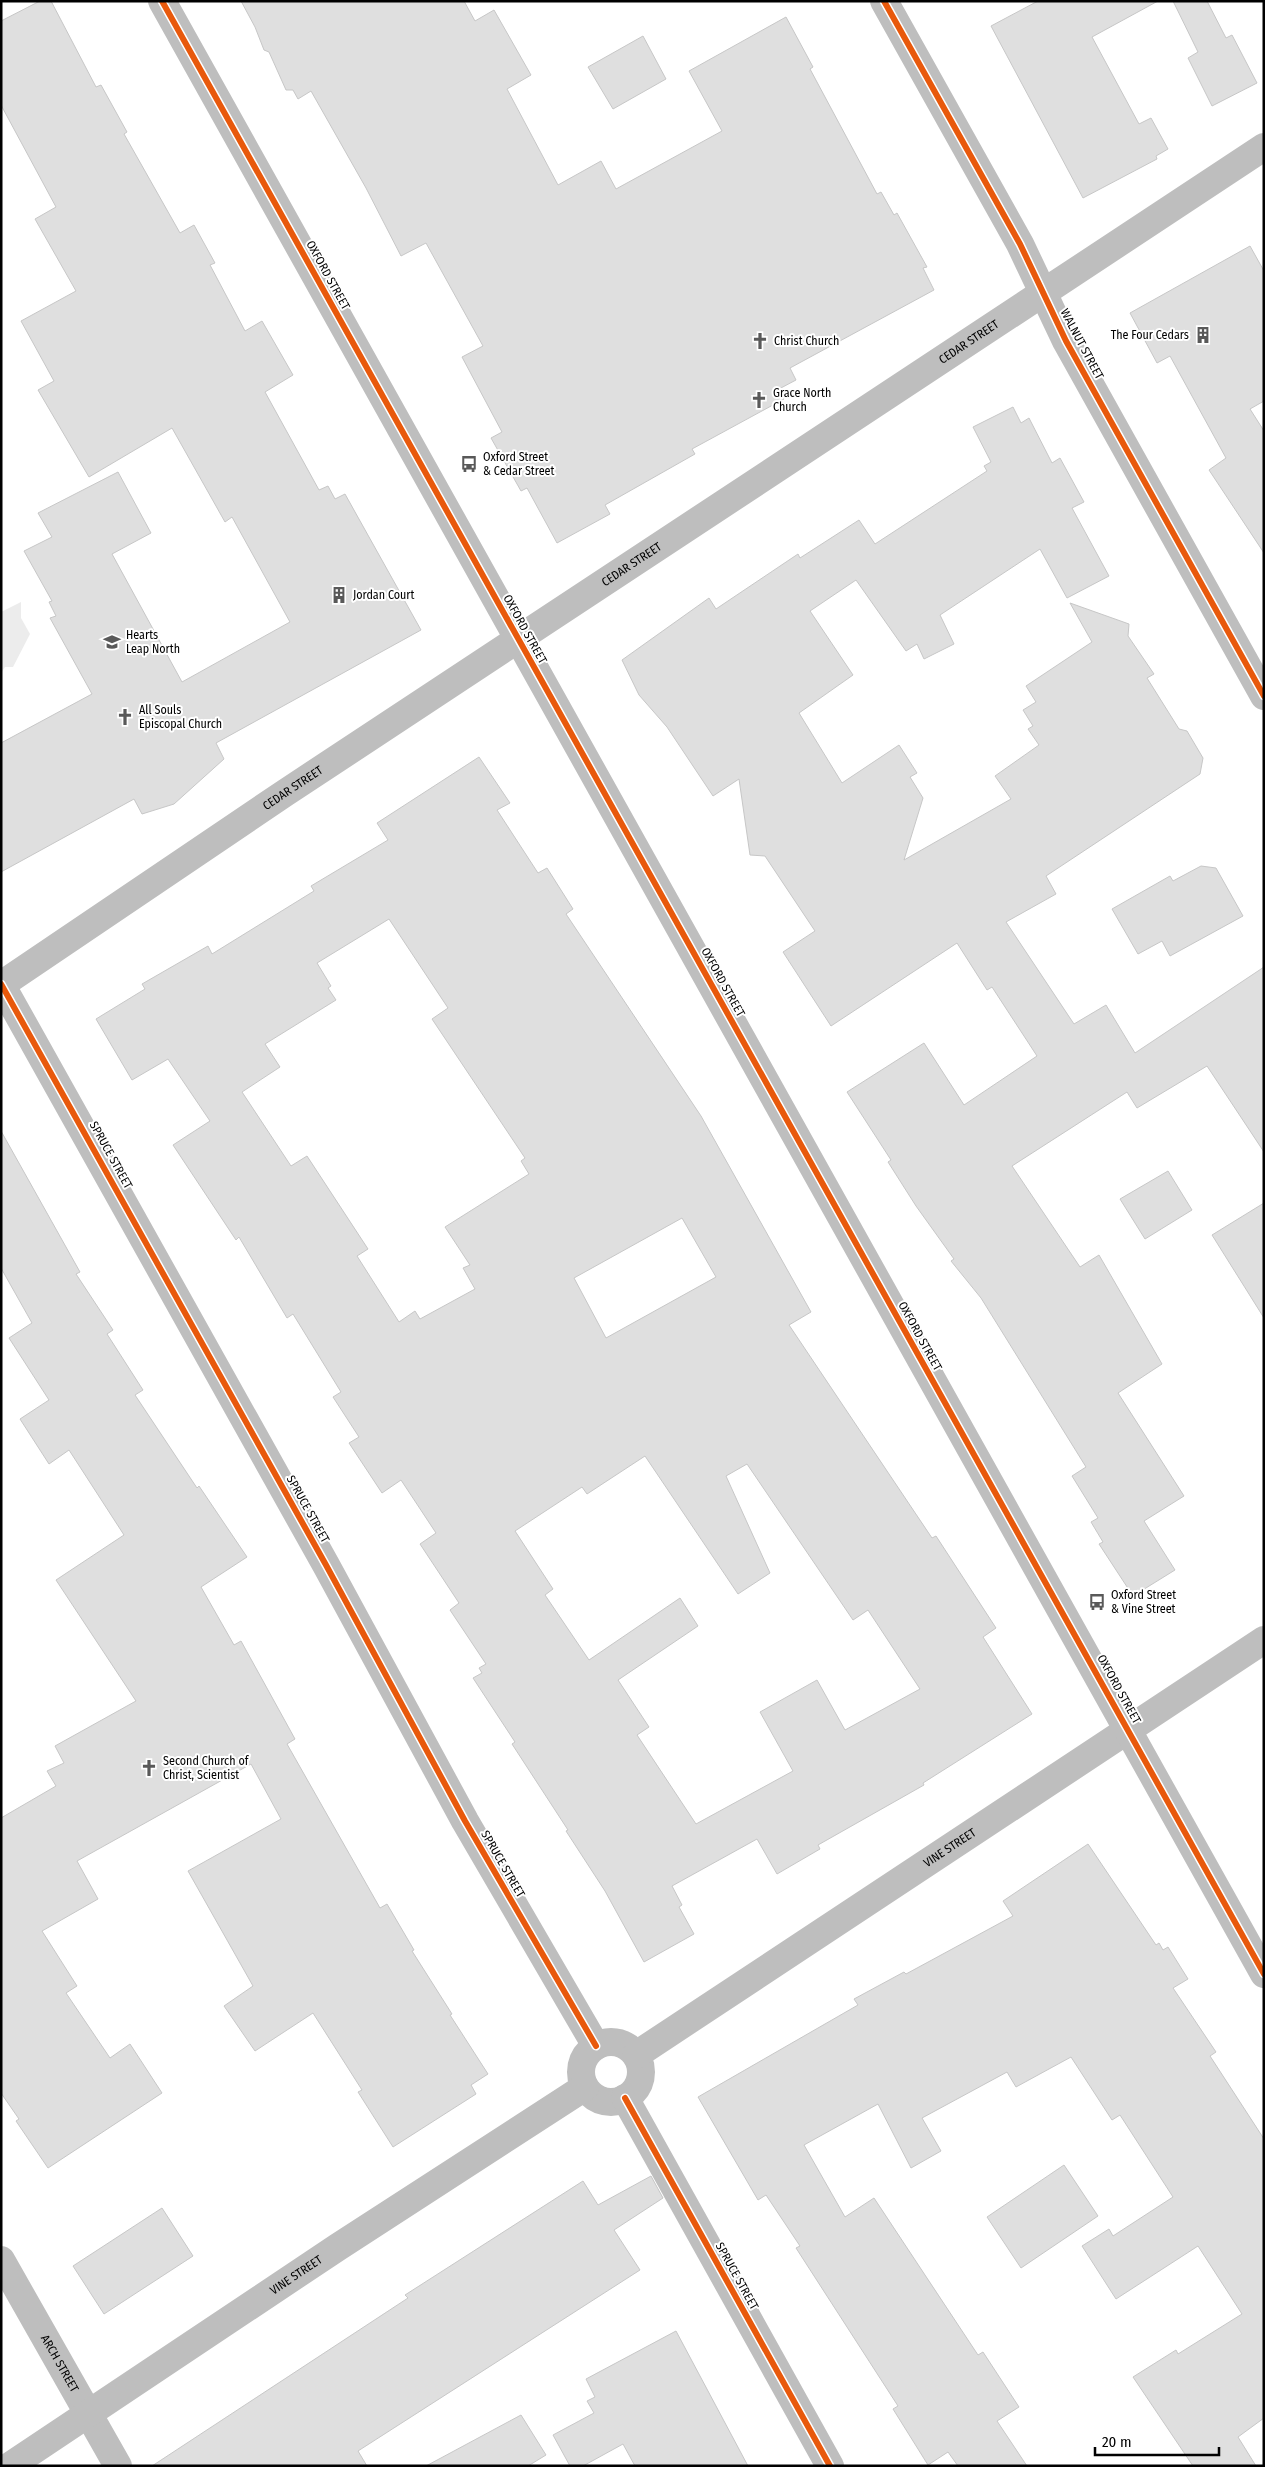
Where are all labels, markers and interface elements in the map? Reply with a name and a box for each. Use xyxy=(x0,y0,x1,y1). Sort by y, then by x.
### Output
street label: OXFORD STREET xyxy=(303,238,353,312)
street label: WALNUT STREET xyxy=(1058,306,1107,382)
street label: CEDAR STREET xyxy=(936,317,1002,367)
building icon: The Four Cedars xyxy=(1193,325,1213,345)
place label: The Four Cedars xyxy=(1111,328,1189,342)
church icon: Christ Church xyxy=(750,331,770,351)
place label: Christ Church xyxy=(774,334,839,348)
place label: Grace North Church xyxy=(773,386,831,414)
church icon: Grace North Church xyxy=(749,390,769,410)
place label: Oxford Street & Cedar Street xyxy=(483,450,554,478)
bus stop icon: Oxford Street & Cedar Street xyxy=(459,454,479,474)
street label: CEDAR STREET xyxy=(599,539,665,589)
building icon: Jordan Court xyxy=(329,585,349,605)
place label: Jordan Court xyxy=(353,588,415,602)
street label: OXFORD STREET xyxy=(500,592,550,666)
place label: Hearts Leap North xyxy=(126,628,180,656)
school or university icon: Hearts Leap North xyxy=(102,632,122,652)
place label: All Souls Episcopal Church xyxy=(139,703,222,731)
church icon: All Souls Episcopal Church xyxy=(115,707,135,727)
street label: CEDAR STREET xyxy=(260,763,326,813)
street label: OXFORD STREET xyxy=(698,945,748,1019)
street label: SPRUCE STREET xyxy=(87,1119,135,1192)
street label: OXFORD STREET xyxy=(895,1299,945,1373)
street label: SPRUCE STREET xyxy=(284,1473,332,1546)
place label: Oxford Street & Vine Street xyxy=(1111,1588,1176,1616)
bus stop icon: Oxford Street & Vine Street xyxy=(1087,1592,1107,1612)
street label: OXFORD STREET xyxy=(1094,1652,1144,1726)
place label: Second Church of Christ, Scientist xyxy=(163,1754,250,1782)
church icon: Second Church of Christ, Scientist xyxy=(139,1758,159,1778)
street label: VINE STREET xyxy=(921,1825,979,1870)
street label: SPRUCE STREET xyxy=(478,1828,528,1900)
street label: SPRUCE STREET xyxy=(713,2240,761,2313)
street label: VINE STREET xyxy=(267,2252,325,2297)
street label: ARCH STREET xyxy=(38,2332,82,2395)
scale bar xyxy=(1095,2424,1219,2456)
text: 20 m xyxy=(1102,2433,1132,2451)

